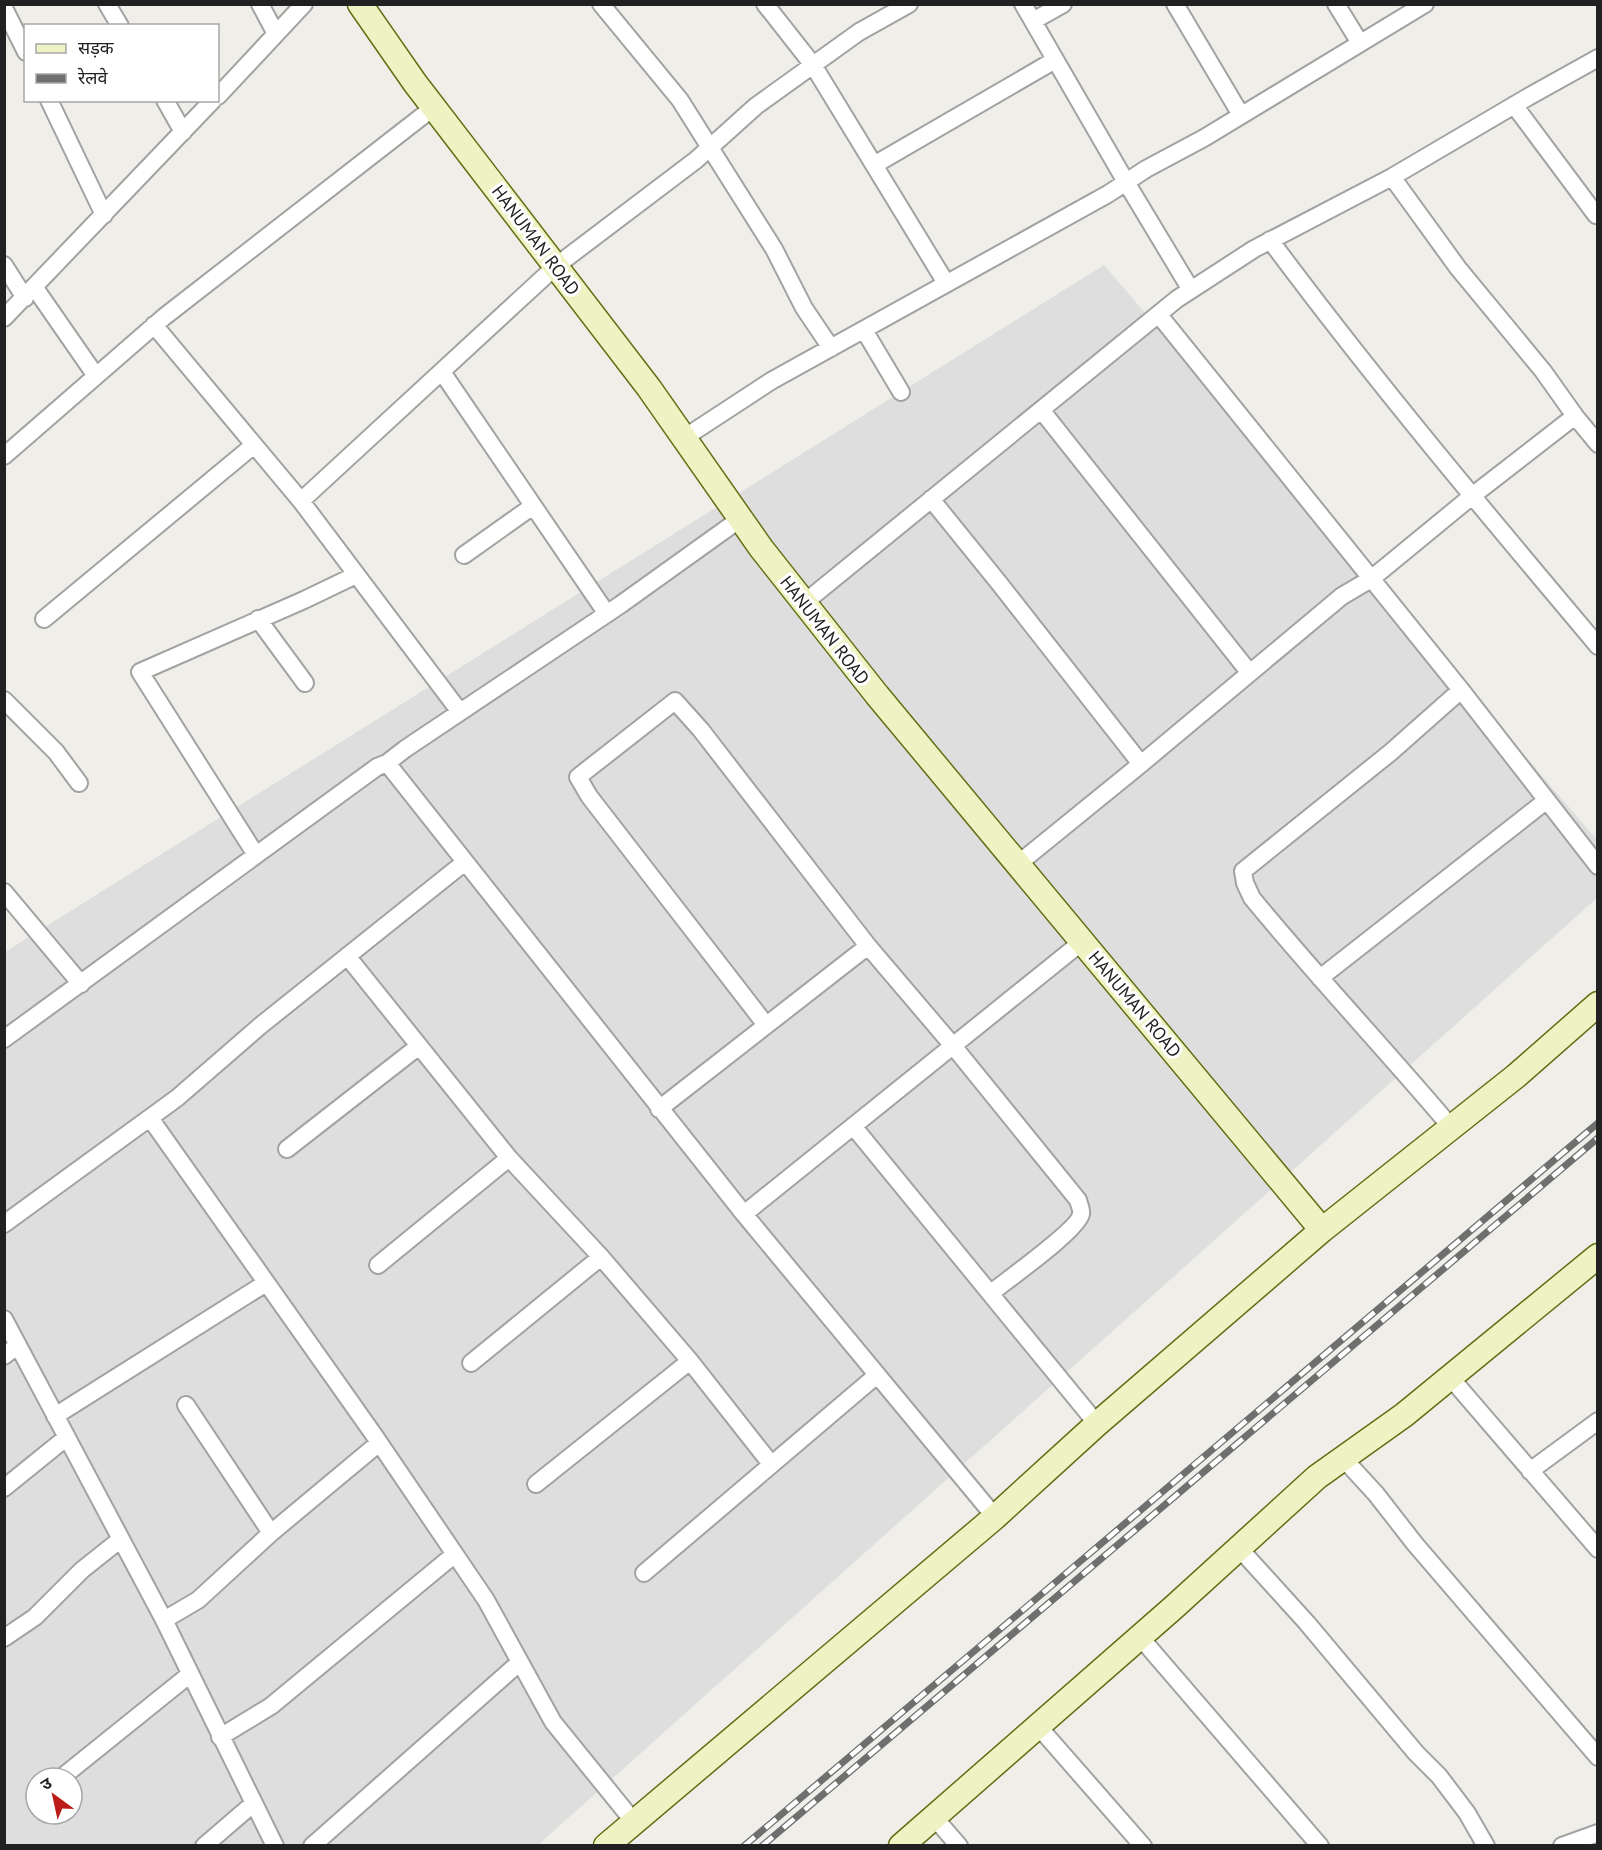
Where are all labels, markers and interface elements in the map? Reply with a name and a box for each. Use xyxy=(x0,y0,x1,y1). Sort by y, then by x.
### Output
legend xyxy=(24,24,219,102)
text: सड़क xyxy=(78,36,115,59)
text: रेलवे xyxy=(77,66,109,89)
street label: HANUMAN ROAD xyxy=(487,180,585,300)
street label: HANUMAN ROAD xyxy=(775,571,875,689)
street label: HANUMAN ROAD xyxy=(1084,946,1186,1062)
north arrow xyxy=(24,1766,84,1826)
text: उ xyxy=(36,1772,56,1794)

